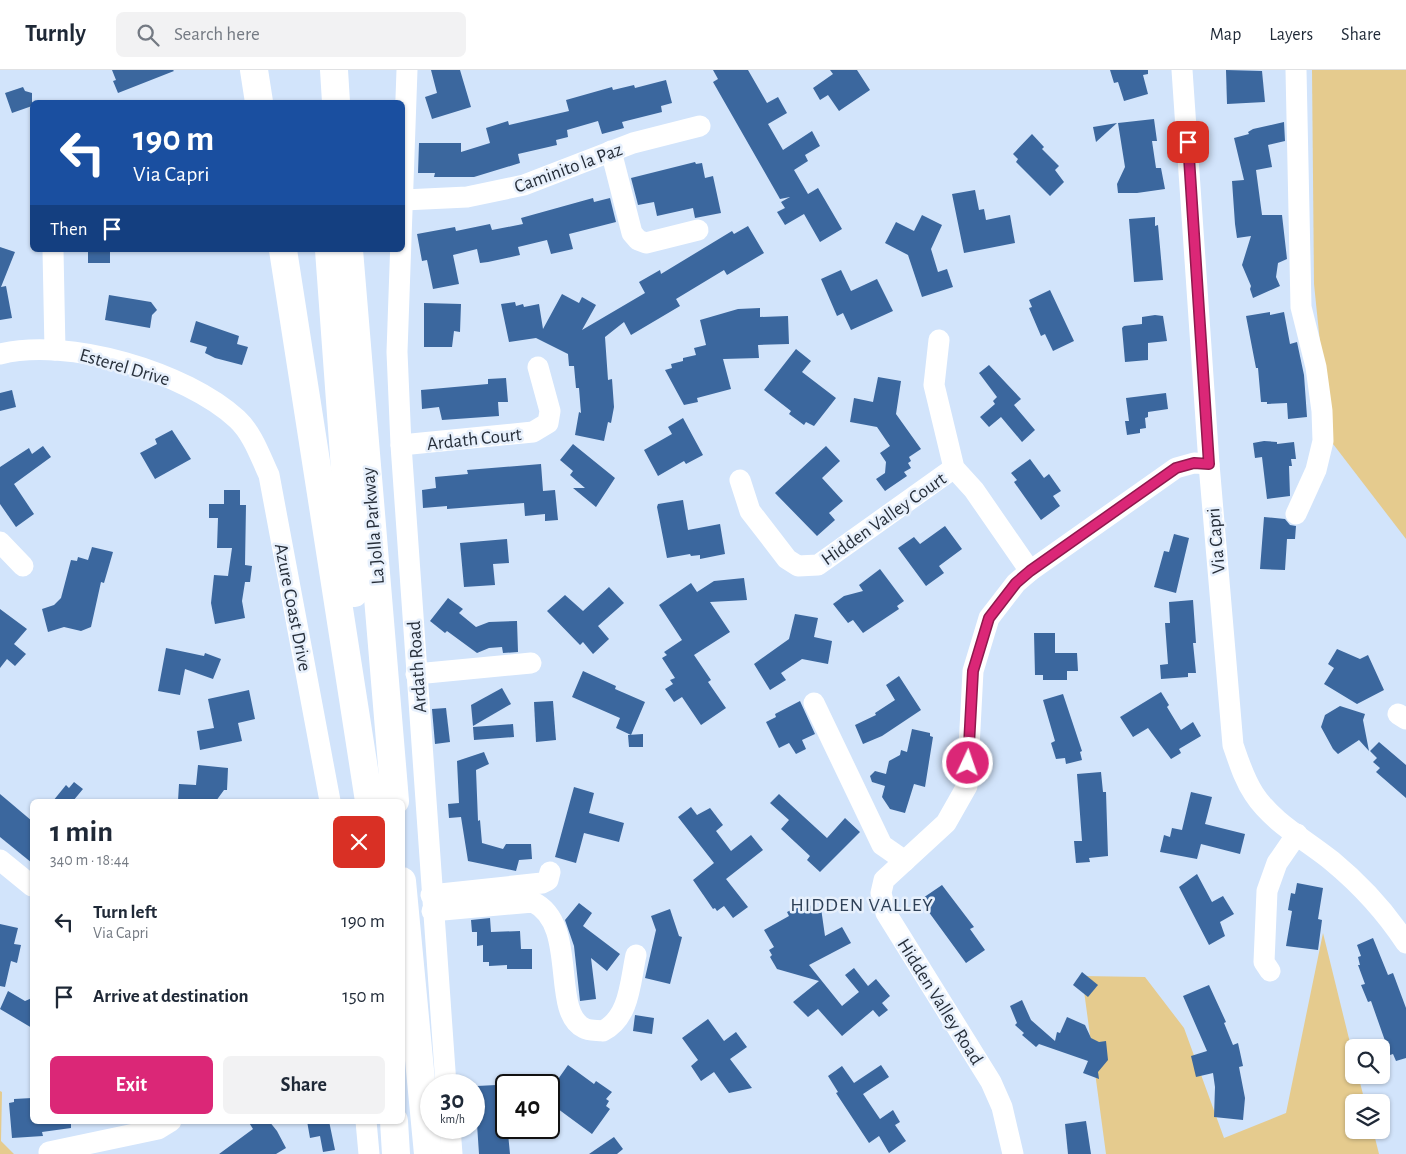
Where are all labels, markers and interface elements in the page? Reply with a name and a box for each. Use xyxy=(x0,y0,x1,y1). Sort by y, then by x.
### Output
search box xyxy=(116,12,466,57)
icon: search xyxy=(134,21,162,49)
text: Turnly xyxy=(25,22,86,46)
text: Search here xyxy=(174,25,260,44)
text: Map xyxy=(1210,26,1241,44)
text: Layers xyxy=(1269,26,1313,44)
text: Share xyxy=(1341,26,1381,44)
icon: left xyxy=(50,120,115,185)
pin xyxy=(1167,121,1209,163)
text: 190 m xyxy=(133,122,214,157)
icon: arrive xyxy=(1174,128,1202,156)
street label: Caminito la Paz xyxy=(512,140,625,197)
text: Via Capri xyxy=(133,163,210,185)
icon: arrive xyxy=(98,215,126,243)
text: Then xyxy=(50,220,88,239)
street label: Esterel Drive xyxy=(77,345,172,389)
street label: Ardath Court xyxy=(426,425,522,454)
street label: La Jolla Parkway xyxy=(359,466,388,585)
street label: Hidden Valley Court xyxy=(818,469,950,569)
street label: Via Capri xyxy=(1204,507,1229,575)
street label: Azure Coast Drive xyxy=(271,542,314,673)
street label: Ardath Road xyxy=(405,620,430,714)
position arrow xyxy=(941,736,993,788)
button: close xyxy=(333,816,385,868)
text: 1 min xyxy=(50,817,113,847)
text: 340 m · 18:44 xyxy=(50,852,129,868)
district label: HIDDEN VALLEY xyxy=(790,895,934,915)
text: Turn left xyxy=(93,903,157,922)
icon: left xyxy=(50,908,78,936)
text: 190 m xyxy=(341,912,385,931)
text: Via Capri xyxy=(93,925,149,941)
street label: Hidden Valley Road xyxy=(893,935,986,1068)
icon: arrive xyxy=(50,983,78,1011)
text: Arrive at destination xyxy=(93,987,249,1006)
text: 150 m xyxy=(342,987,385,1006)
map controls xyxy=(1345,1039,1390,1139)
button: search xyxy=(1345,1039,1390,1084)
button: Exit xyxy=(50,1056,213,1114)
button: Share xyxy=(223,1056,385,1114)
speed limit sign: 40 xyxy=(495,1074,560,1139)
text: 30 xyxy=(441,1088,464,1113)
button: layers xyxy=(1345,1094,1390,1139)
text: km/h xyxy=(440,1113,465,1125)

